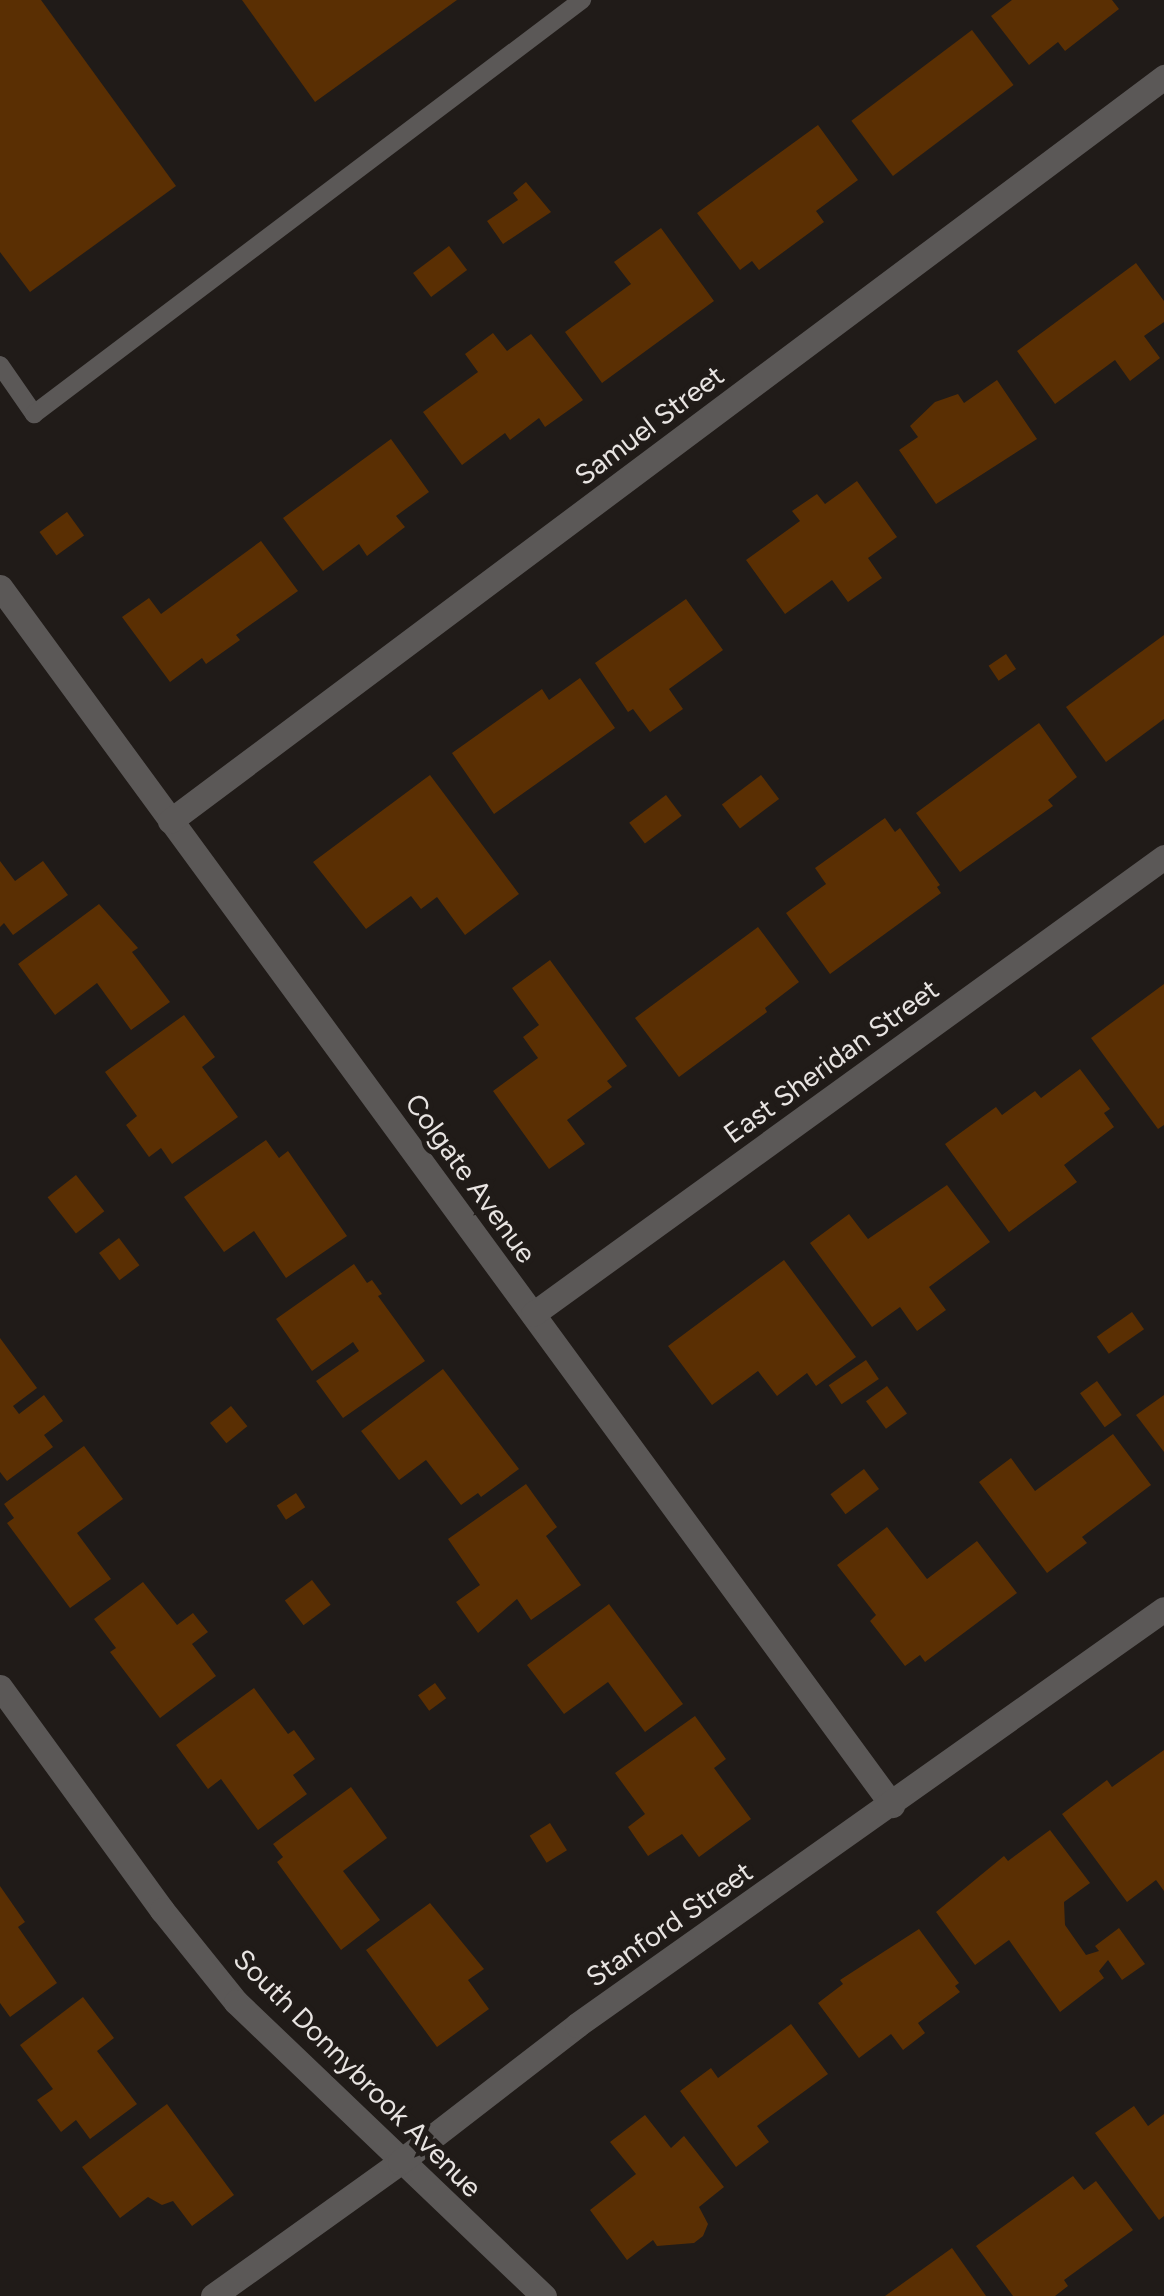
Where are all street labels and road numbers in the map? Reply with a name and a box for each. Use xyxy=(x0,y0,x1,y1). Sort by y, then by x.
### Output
street label: Samuel Street xyxy=(568,358,730,492)
street label: East Sheridan Street xyxy=(717,972,945,1150)
street label: Colgate Avenue xyxy=(398,1087,544,1269)
street label: Stanford Street xyxy=(579,1854,759,1994)
street label: South Donnybrook Avenue xyxy=(227,1942,489,2204)

